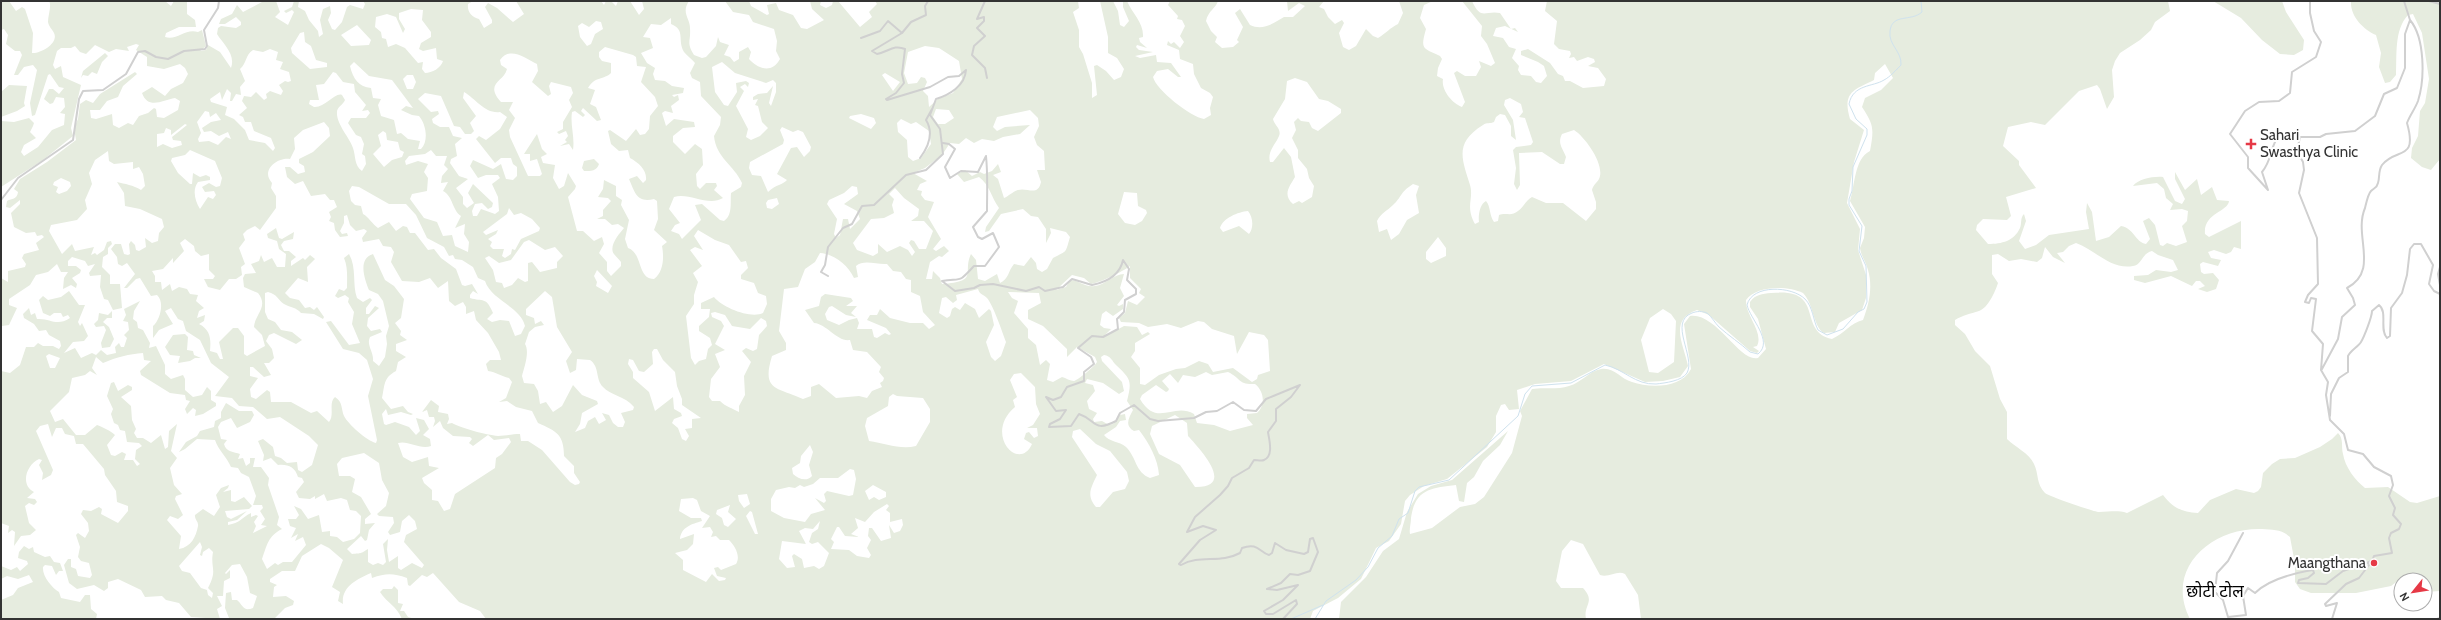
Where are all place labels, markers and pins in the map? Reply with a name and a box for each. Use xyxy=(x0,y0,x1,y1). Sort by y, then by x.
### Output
place label: Sahari Swasthya Clinic xyxy=(2260,126,2358,161)
marker: Sahari Swasthya Clinic xyxy=(2245,138,2257,150)
place label: Maangthana xyxy=(2288,554,2367,572)
marker: Maangthana xyxy=(2369,558,2379,568)

